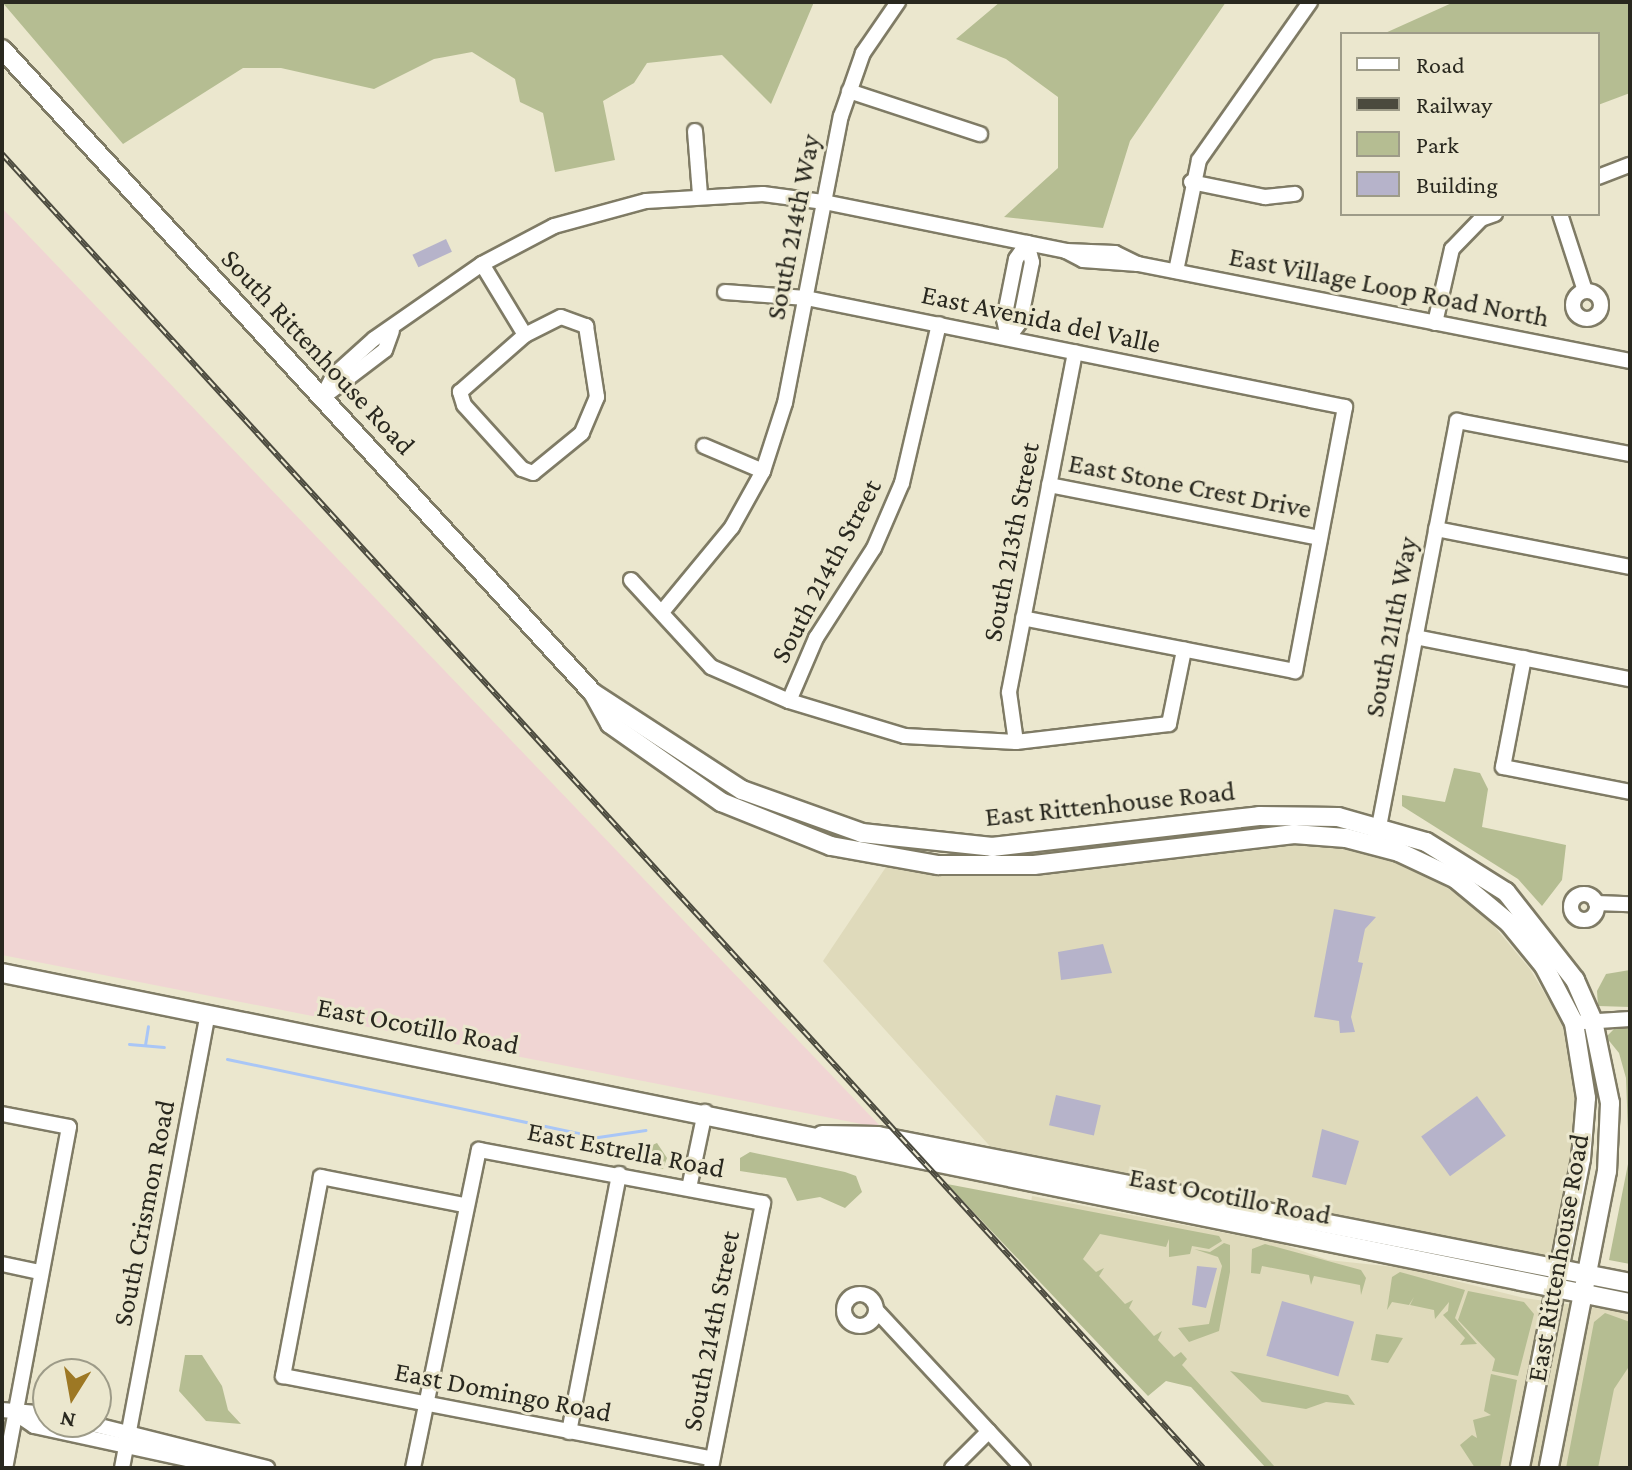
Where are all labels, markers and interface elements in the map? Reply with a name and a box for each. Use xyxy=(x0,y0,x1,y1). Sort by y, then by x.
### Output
legend xyxy=(1340,32,1600,216)
text: Road xyxy=(1416,51,1465,78)
text: Railway xyxy=(1416,91,1492,118)
street label: South 214th Way xyxy=(759,131,827,323)
text: Park xyxy=(1416,131,1459,158)
text: Building xyxy=(1416,171,1498,198)
street label: East Village Loop Road North xyxy=(1226,239,1552,335)
street label: South Rittenhouse Road xyxy=(214,242,422,462)
street label: East Avenida del Valle xyxy=(918,277,1164,361)
street label: South 213th Street xyxy=(975,439,1047,645)
street label: East Stone Crest Drive xyxy=(1066,446,1314,526)
street label: South 214th Street xyxy=(763,473,889,669)
street label: South 211th Way xyxy=(1357,534,1425,720)
street label: East Rittenhouse Road xyxy=(983,774,1237,834)
street label: East Ocotillo Road xyxy=(314,990,522,1062)
street label: South Crismon Road xyxy=(106,1097,182,1329)
street label: East Estrella Road xyxy=(524,1114,728,1186)
street label: East Rittenhouse Road xyxy=(1520,1131,1596,1385)
street label: East Ocotillo Road xyxy=(1126,1160,1334,1232)
street label: South 214th Street xyxy=(675,1228,747,1434)
street label: East Domingo Road xyxy=(392,1354,614,1430)
north arrow xyxy=(32,1358,112,1438)
text: N xyxy=(58,1406,77,1434)

